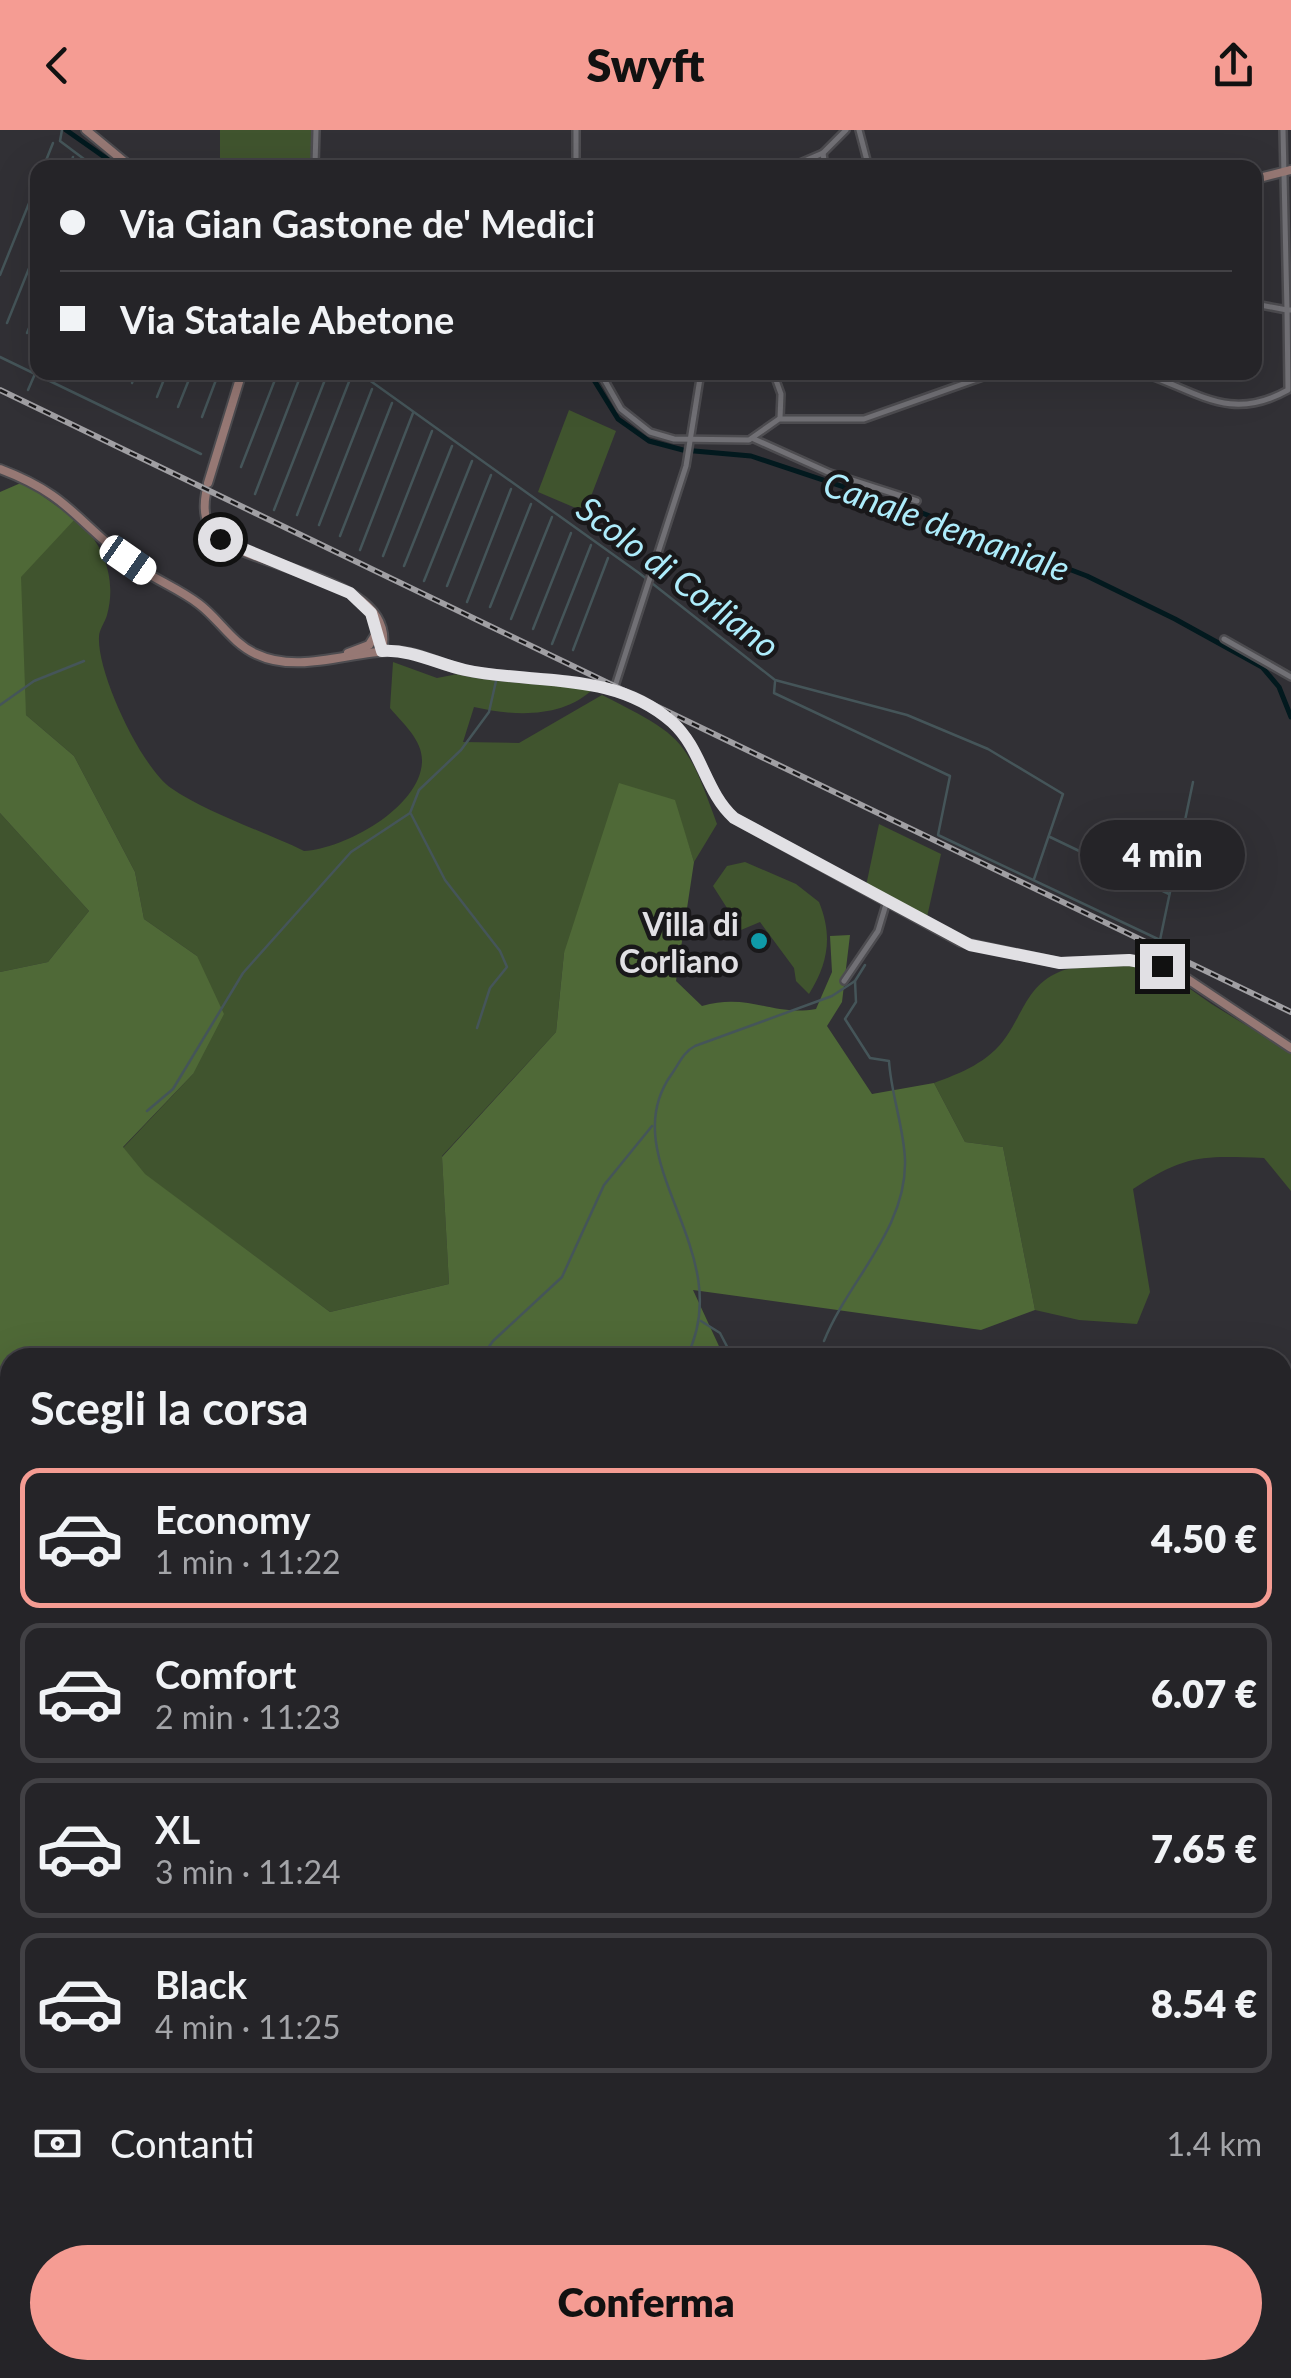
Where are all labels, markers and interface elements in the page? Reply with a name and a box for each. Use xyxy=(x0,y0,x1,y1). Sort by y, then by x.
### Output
icon: back xyxy=(30,38,85,93)
text: Swyft xyxy=(586,38,705,92)
icon: share xyxy=(1206,38,1261,93)
text: Via Gian Gastone de' Medici xyxy=(120,200,595,246)
text: Via Statale Abetone xyxy=(120,296,454,342)
water label: Canale demaniale xyxy=(818,461,1076,589)
water label: Scolo di Corliano xyxy=(570,486,788,666)
route start xyxy=(198,517,243,562)
car xyxy=(95,531,161,589)
callout: 4 min xyxy=(1080,821,1244,891)
text: 4 min xyxy=(1123,835,1202,874)
place label: Villa di Corliano xyxy=(619,904,739,980)
marker: Villa di Corliano xyxy=(748,930,770,952)
route end xyxy=(1140,944,1185,989)
text: Scegli la corsa xyxy=(30,1381,309,1435)
icon: car xyxy=(35,1493,125,1583)
text: Economy xyxy=(155,1496,310,1542)
text: 4.50 € xyxy=(1151,1515,1257,1561)
text: 1 min · 11:22 xyxy=(155,1542,341,1581)
icon: car xyxy=(35,1648,125,1738)
text: Comfort xyxy=(155,1651,296,1697)
text: 6.07 € xyxy=(1151,1670,1257,1716)
text: 2 min · 11:23 xyxy=(155,1697,341,1736)
icon: car xyxy=(35,1803,125,1893)
text: XL xyxy=(155,1806,200,1852)
text: 7.65 € xyxy=(1151,1825,1257,1871)
text: 3 min · 11:24 xyxy=(155,1852,341,1891)
icon: car xyxy=(35,1958,125,2048)
text: Black xyxy=(155,1961,247,2007)
text: 8.54 € xyxy=(1151,1980,1257,2026)
text: 4 min · 11:25 xyxy=(155,2007,341,2046)
icon: cash xyxy=(30,2116,85,2171)
text: Contanti xyxy=(110,2120,254,2166)
text: 1.4 km xyxy=(1167,2124,1262,2163)
button: Conferma xyxy=(30,2245,1262,2360)

